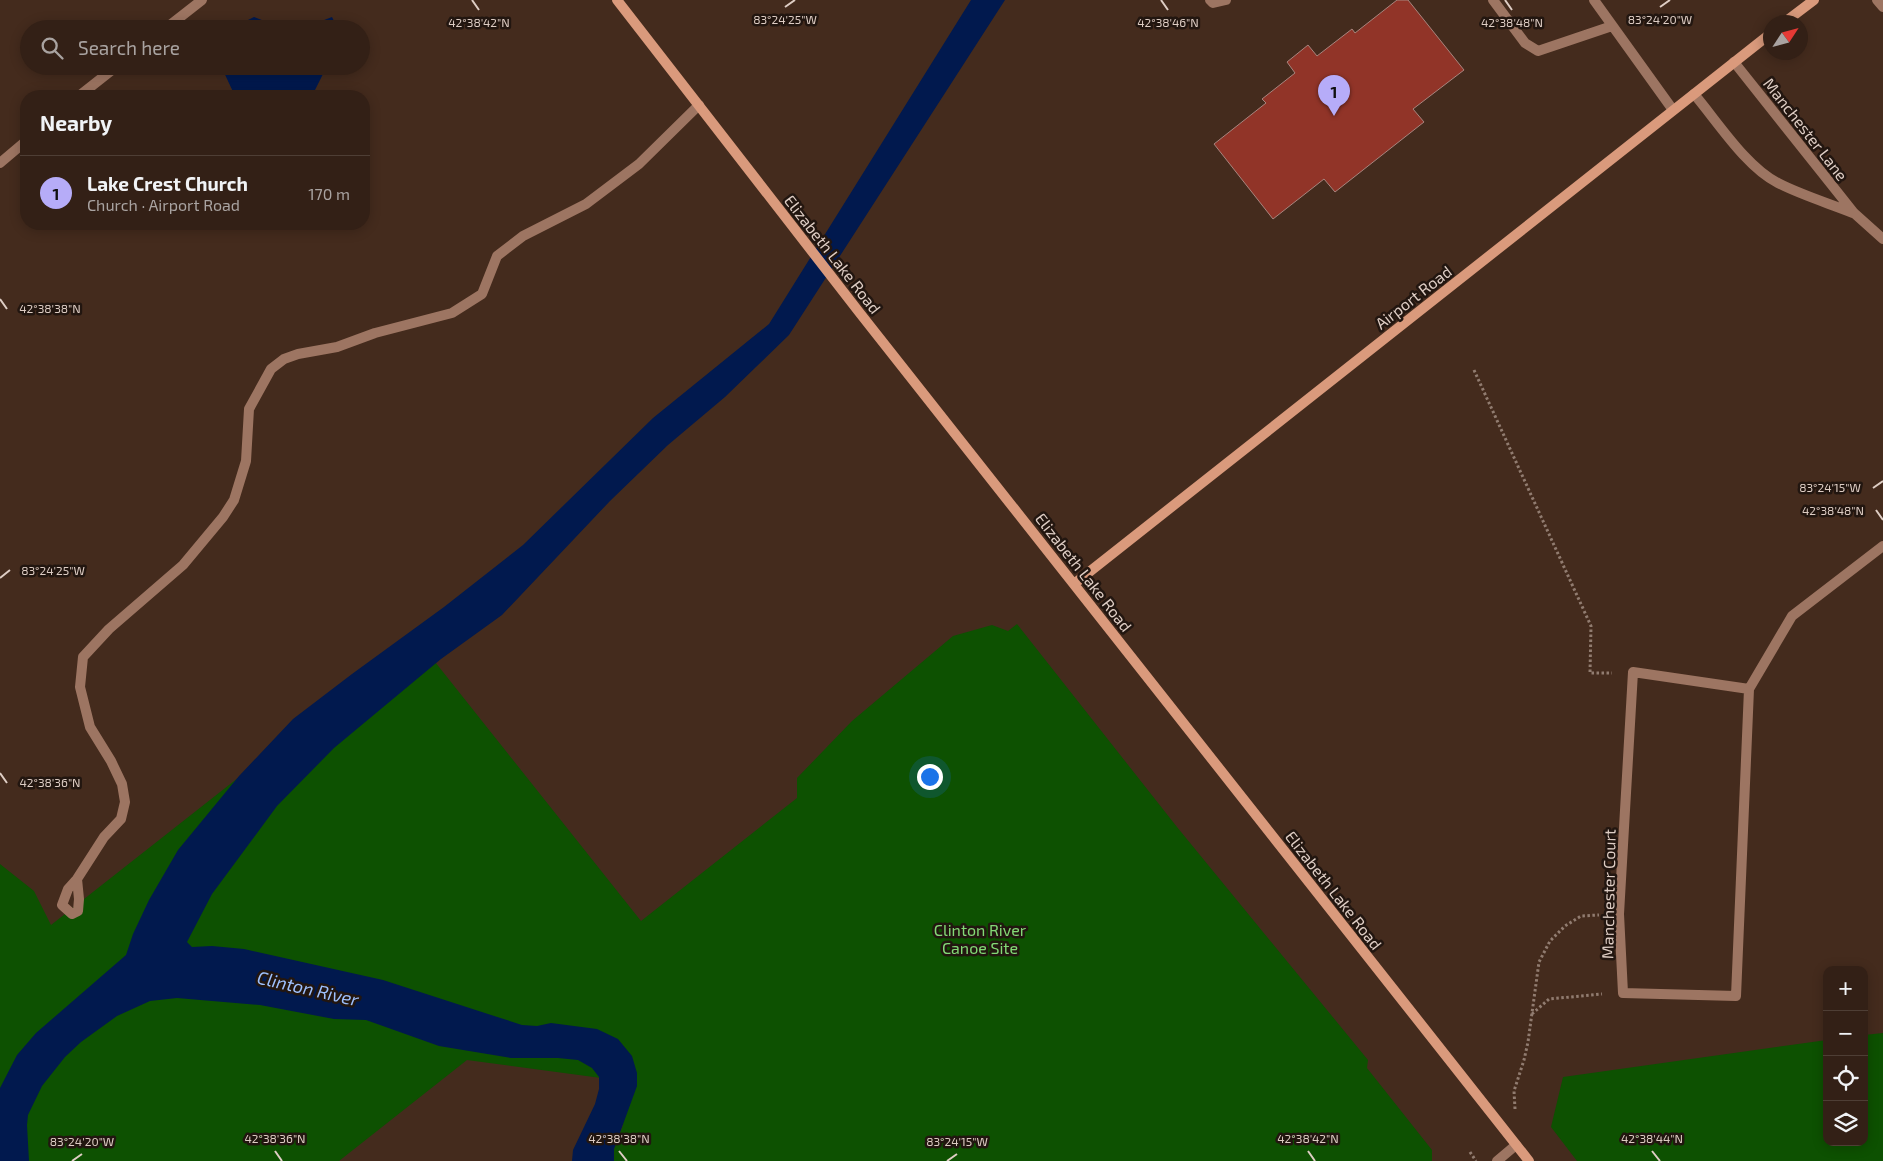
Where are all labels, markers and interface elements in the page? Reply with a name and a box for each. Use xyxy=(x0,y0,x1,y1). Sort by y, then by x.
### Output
text: 83°24'25"W xyxy=(753,12,817,26)
text: 83°24'20"W xyxy=(1628,12,1692,26)
text: 42°38'42"N xyxy=(448,15,510,29)
text: 42°38'46"N xyxy=(1137,15,1199,29)
text: 42°38'48"N xyxy=(1481,15,1543,29)
north arrow xyxy=(1763,15,1808,60)
search box xyxy=(20,20,370,75)
icon: search xyxy=(38,34,66,62)
text: Search here xyxy=(78,36,180,59)
street label: Manchester Lane xyxy=(1760,74,1852,184)
pin: 1 xyxy=(1318,75,1350,116)
text: Nearby xyxy=(40,110,112,135)
text: Lake Crest Church xyxy=(87,172,248,195)
text: 1 xyxy=(53,184,59,203)
text: 170 m xyxy=(308,184,350,203)
street label: Elizabeth Lake Road xyxy=(781,191,885,317)
text: Church · Airport Road xyxy=(87,195,240,214)
street label: Airport Road xyxy=(1371,261,1455,333)
text: 42°38'38"N xyxy=(19,301,81,315)
text: 83°24'15"W xyxy=(1799,480,1861,494)
text: 42°38'48"N xyxy=(1802,503,1864,517)
street label: Elizabeth Lake Road xyxy=(1032,509,1136,635)
text: 83°24'25"W xyxy=(21,563,85,577)
your location xyxy=(917,764,943,790)
text: 42°38'36"N xyxy=(19,775,81,789)
street label: Elizabeth Lake Road xyxy=(1282,827,1386,953)
street label: Manchester Court xyxy=(1597,829,1619,959)
park label: Clinton River Canoe Site xyxy=(934,920,1027,957)
water label: Clinton River xyxy=(255,966,362,1011)
map controls xyxy=(1823,966,1868,1146)
button: + xyxy=(1823,966,1868,1011)
button: − xyxy=(1823,1011,1868,1056)
button: locate xyxy=(1823,1056,1868,1101)
button: layers xyxy=(1823,1101,1868,1146)
text: 42°38'36"N xyxy=(244,1131,306,1145)
text: 42°38'38"N xyxy=(588,1131,650,1145)
text: 42°38'42"N xyxy=(1277,1131,1339,1145)
text: 42°38'44"N xyxy=(1621,1131,1683,1145)
text: 83°24'20"W xyxy=(50,1134,114,1148)
text: 83°24'15"W xyxy=(926,1134,988,1148)

